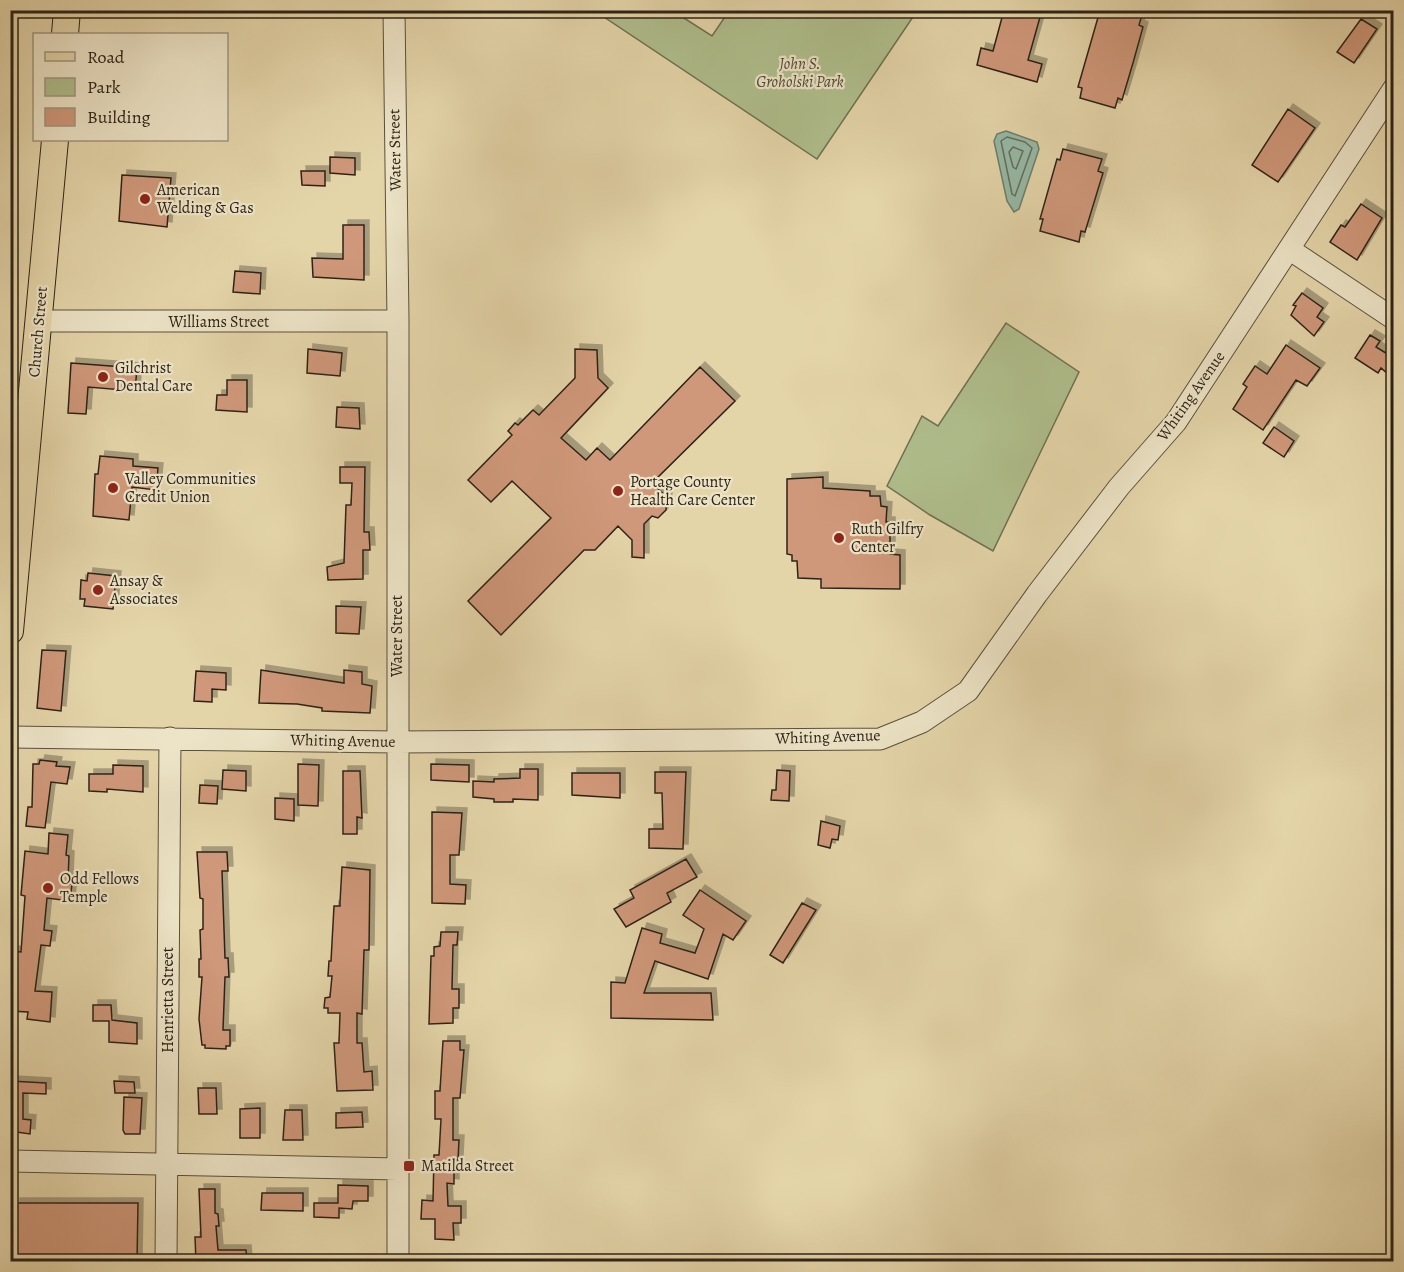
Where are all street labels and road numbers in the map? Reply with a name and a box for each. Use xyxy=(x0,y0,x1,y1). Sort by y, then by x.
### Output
street label: Water Street xyxy=(383,109,407,192)
street label: Church Street xyxy=(23,286,53,378)
street label: Williams Street xyxy=(168,311,269,333)
street label: Whiting Avenue xyxy=(1151,347,1230,446)
street label: Water Street xyxy=(386,595,408,678)
street label: Whiting Avenue xyxy=(774,724,881,750)
street label: Whiting Avenue xyxy=(289,729,396,753)
street label: Henrietta Street xyxy=(157,947,179,1053)

